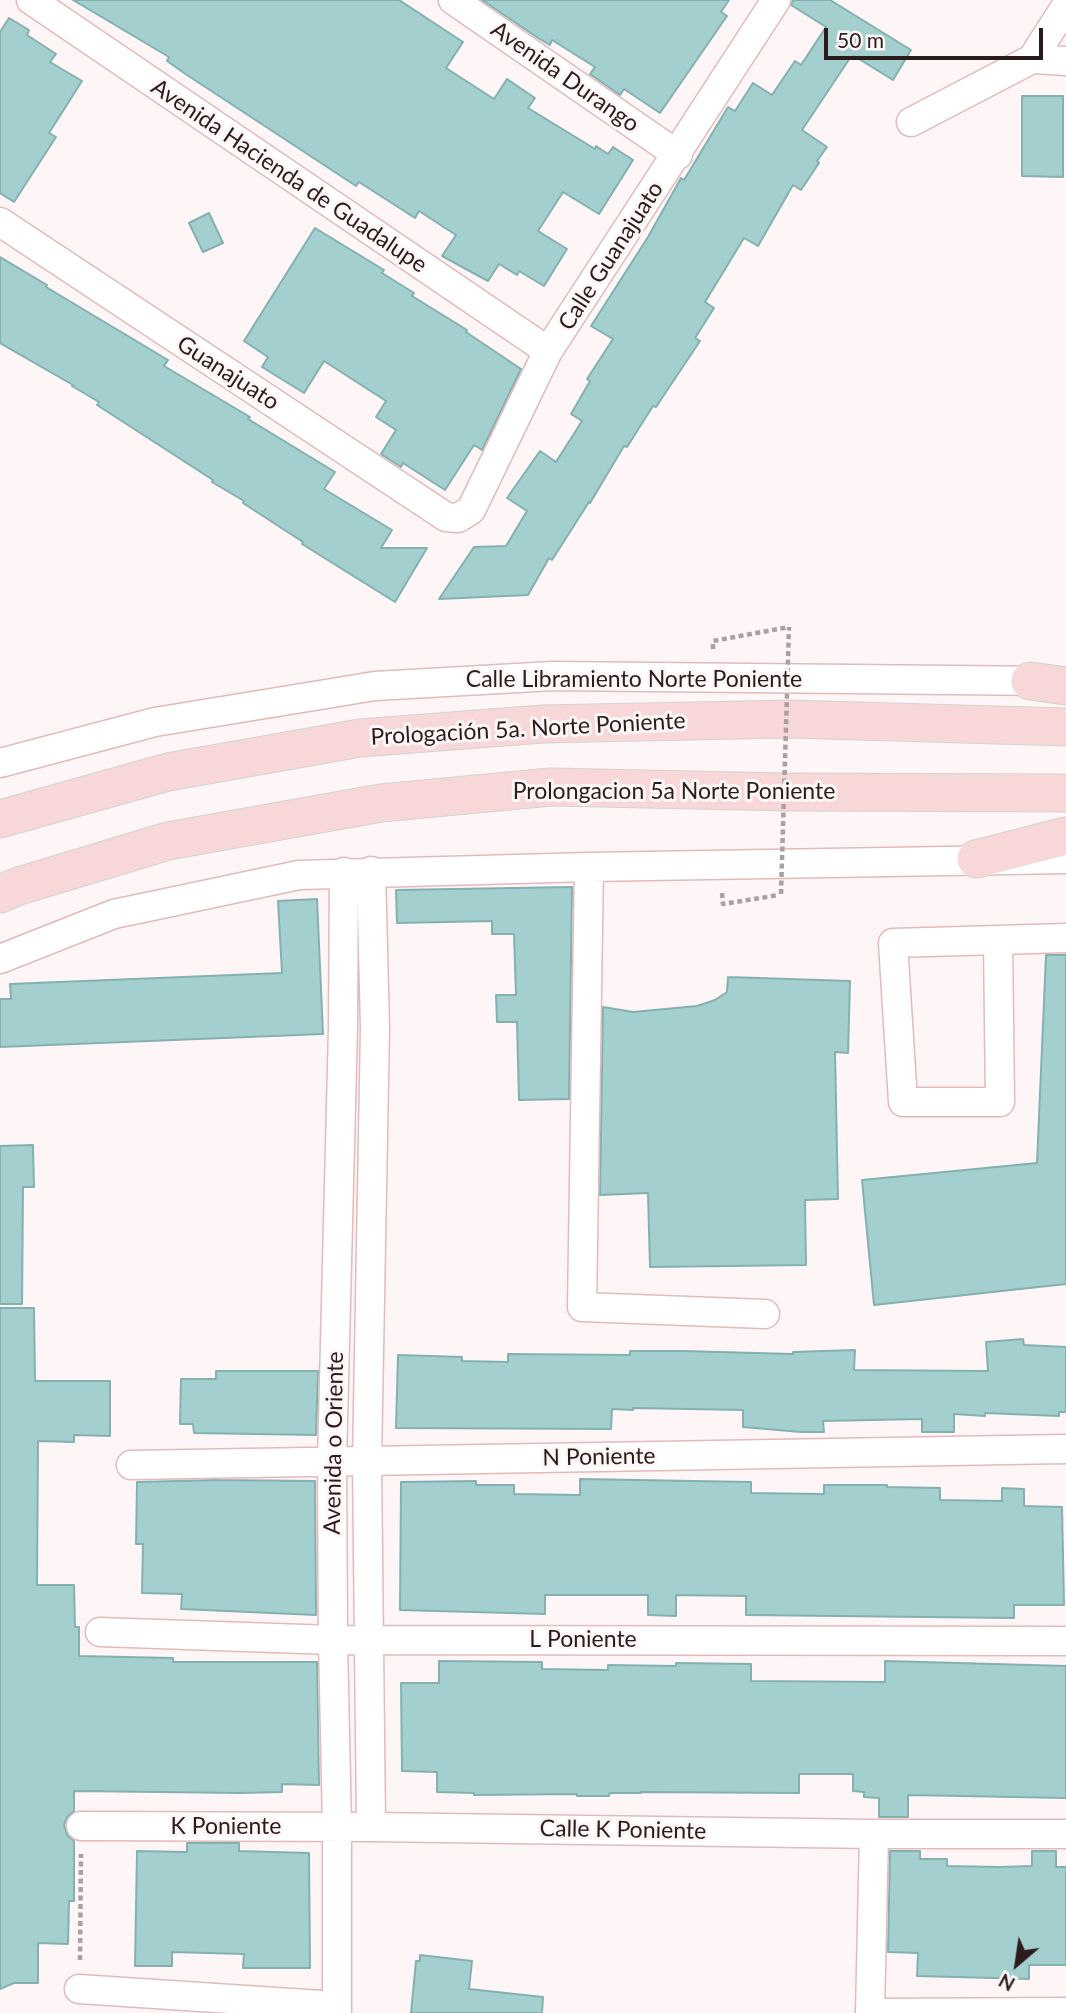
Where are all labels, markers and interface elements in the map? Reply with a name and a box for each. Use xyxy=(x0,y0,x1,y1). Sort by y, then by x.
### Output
scale bar xyxy=(828,14,1047,58)
street label: Avenida Durango xyxy=(486,16,644,138)
text: 50 m xyxy=(837,27,884,52)
street label: Avenida Hacienda de Guadalupe xyxy=(146,73,432,279)
street label: Calle Guanajuato xyxy=(553,177,669,335)
street label: Guanajuato xyxy=(172,330,284,416)
street label: Calle Libramiento Norte Poniente xyxy=(466,666,802,694)
street label: Prologación 5a. Norte Poniente xyxy=(370,707,686,751)
street label: Prolongacion 5a Norte Poniente xyxy=(513,778,835,806)
street label: Avenida o Oriente xyxy=(319,1351,349,1535)
street label: N Poniente xyxy=(542,1442,656,1472)
street label: L Poniente xyxy=(529,1626,637,1654)
street label: K Poniente xyxy=(171,1813,281,1841)
street label: Calle K Poniente xyxy=(539,1815,707,1845)
north arrow xyxy=(982,1929,1052,1999)
text: N xyxy=(995,1969,1019,1996)

